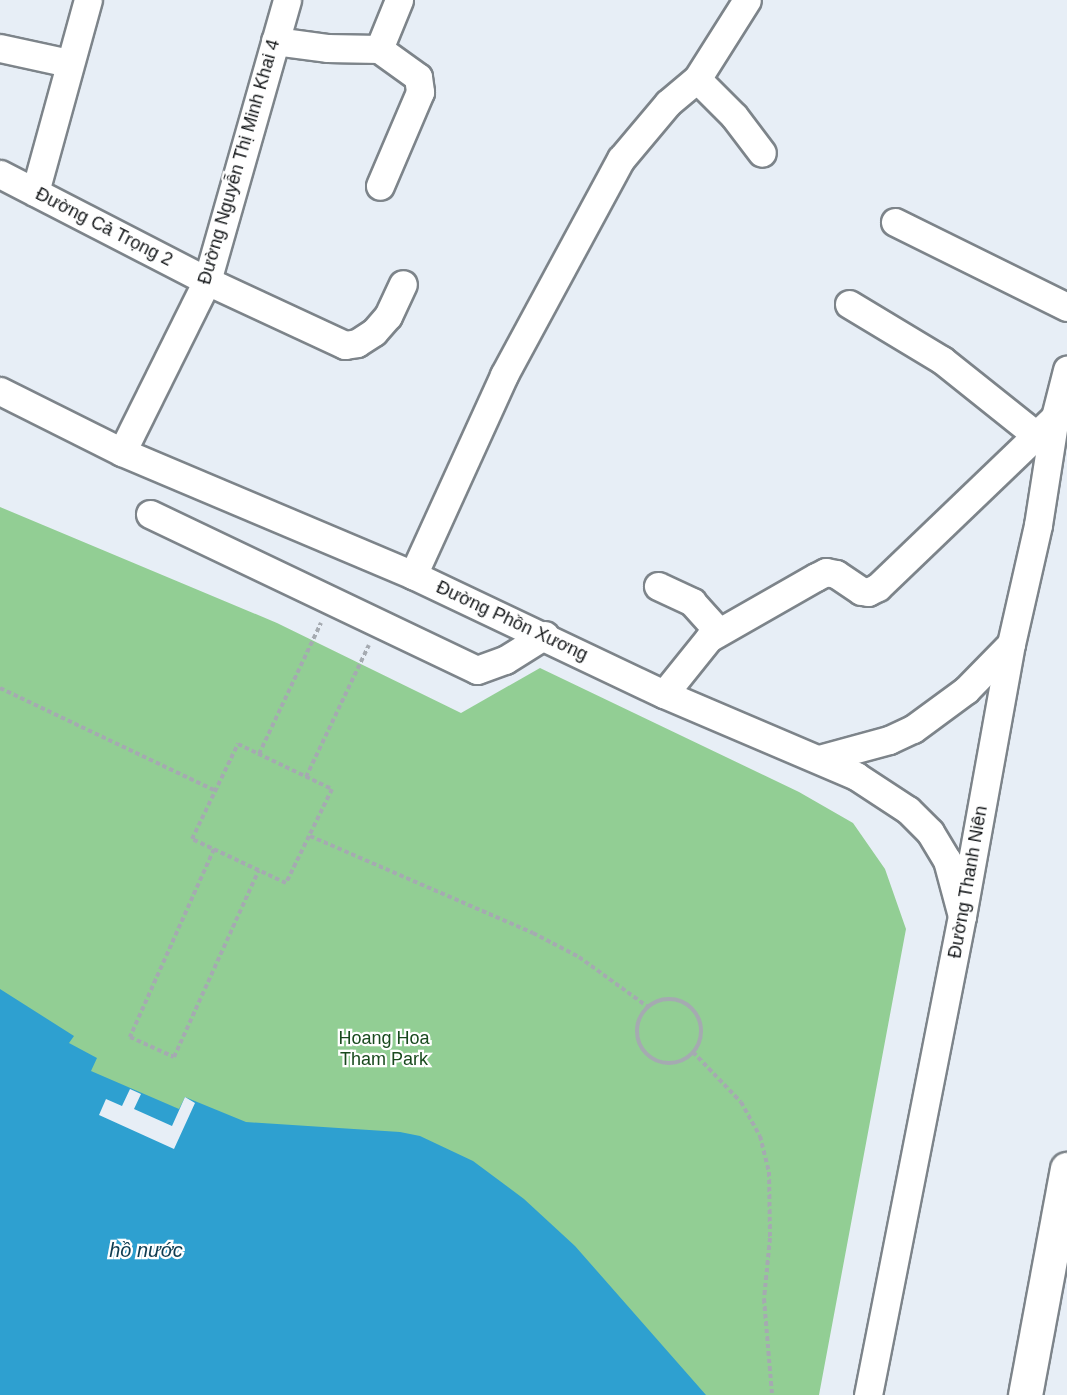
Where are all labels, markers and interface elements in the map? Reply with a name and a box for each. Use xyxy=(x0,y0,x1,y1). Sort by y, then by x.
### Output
street label: Đường Nguyễn Thị Minh Khai 4 xyxy=(194,37,284,287)
street label: Đường Cả Trọng 2 xyxy=(32,183,176,271)
street label: Đường Phồn Xương xyxy=(433,576,591,666)
street label: Đường Thanh Niên xyxy=(944,804,992,960)
park label: Hoang Hoa Tham Park xyxy=(338,1028,430,1070)
water label: hồ nước xyxy=(109,1238,183,1262)

